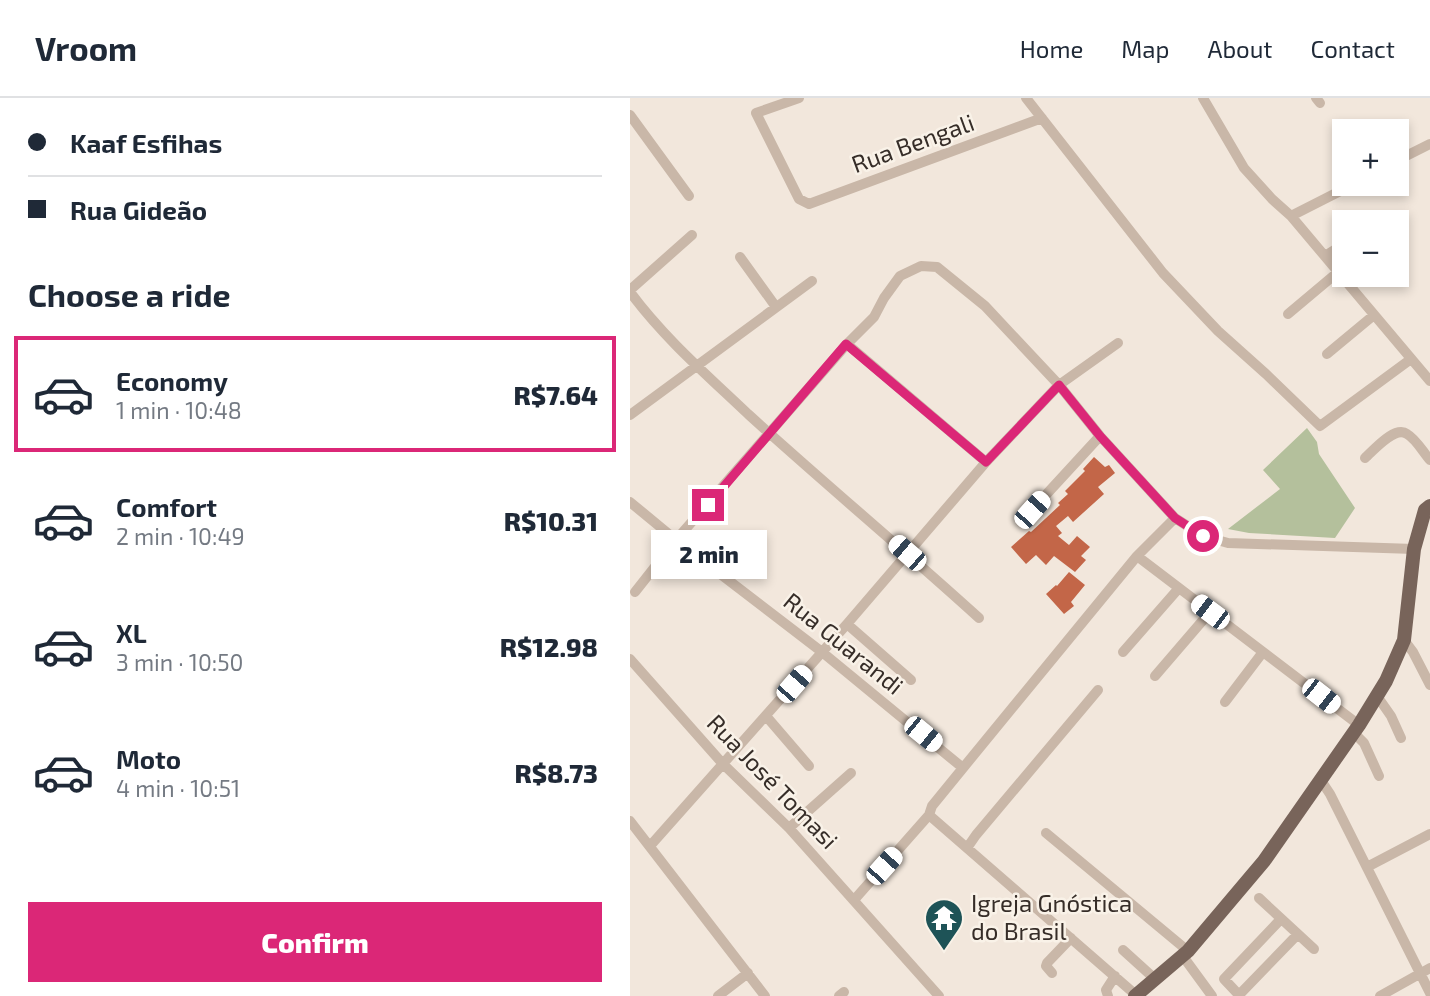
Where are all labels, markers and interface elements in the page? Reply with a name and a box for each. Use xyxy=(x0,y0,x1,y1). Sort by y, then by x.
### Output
text: Vroom xyxy=(35,28,137,68)
text: Home xyxy=(1020,34,1083,63)
text: Map xyxy=(1121,34,1169,63)
text: About xyxy=(1207,34,1273,63)
text: Contact xyxy=(1311,34,1395,63)
street label: Rua Bengali xyxy=(847,107,978,178)
map controls xyxy=(1332,119,1409,287)
button: + xyxy=(1332,119,1409,196)
text: Kaaf Esfihas xyxy=(70,127,222,158)
text: Rua Gideão xyxy=(70,194,207,225)
button: − xyxy=(1332,210,1409,287)
text: Choose a ride xyxy=(28,275,231,313)
icon: car xyxy=(32,363,95,426)
text: Economy xyxy=(116,365,228,396)
text: R$7.64 xyxy=(514,379,598,410)
text: 1 min · 10:48 xyxy=(116,396,242,424)
car xyxy=(1011,487,1054,533)
icon: car xyxy=(32,489,95,552)
route end xyxy=(692,489,724,521)
text: Comfort xyxy=(116,491,217,522)
text: R$10.31 xyxy=(504,505,598,536)
route start xyxy=(1187,520,1219,552)
text: 2 min · 10:49 xyxy=(116,522,245,550)
callout: 2 min xyxy=(650,530,766,578)
car xyxy=(885,531,930,575)
text: 2 min xyxy=(679,540,739,568)
street label: Rua Guarandi xyxy=(778,586,910,700)
car xyxy=(1187,591,1234,633)
icon: car xyxy=(32,615,95,678)
text: XL xyxy=(116,617,147,648)
text: R$12.98 xyxy=(500,631,598,662)
text: 3 min · 10:50 xyxy=(116,648,243,676)
car xyxy=(773,661,816,707)
car xyxy=(1298,675,1345,717)
street label: Rua José Tomasi xyxy=(702,708,844,854)
car xyxy=(901,713,946,755)
icon: car xyxy=(32,741,95,804)
text: Moto xyxy=(116,743,181,774)
text: R$8.73 xyxy=(514,757,598,788)
text: 4 min · 10:51 xyxy=(116,774,240,802)
car xyxy=(863,843,906,889)
place label: Igreja Gnóstica do Brasil xyxy=(971,888,1132,945)
temple icon: Igreja Gnóstica do Brasil xyxy=(923,897,965,952)
button: Confirm xyxy=(28,902,602,982)

